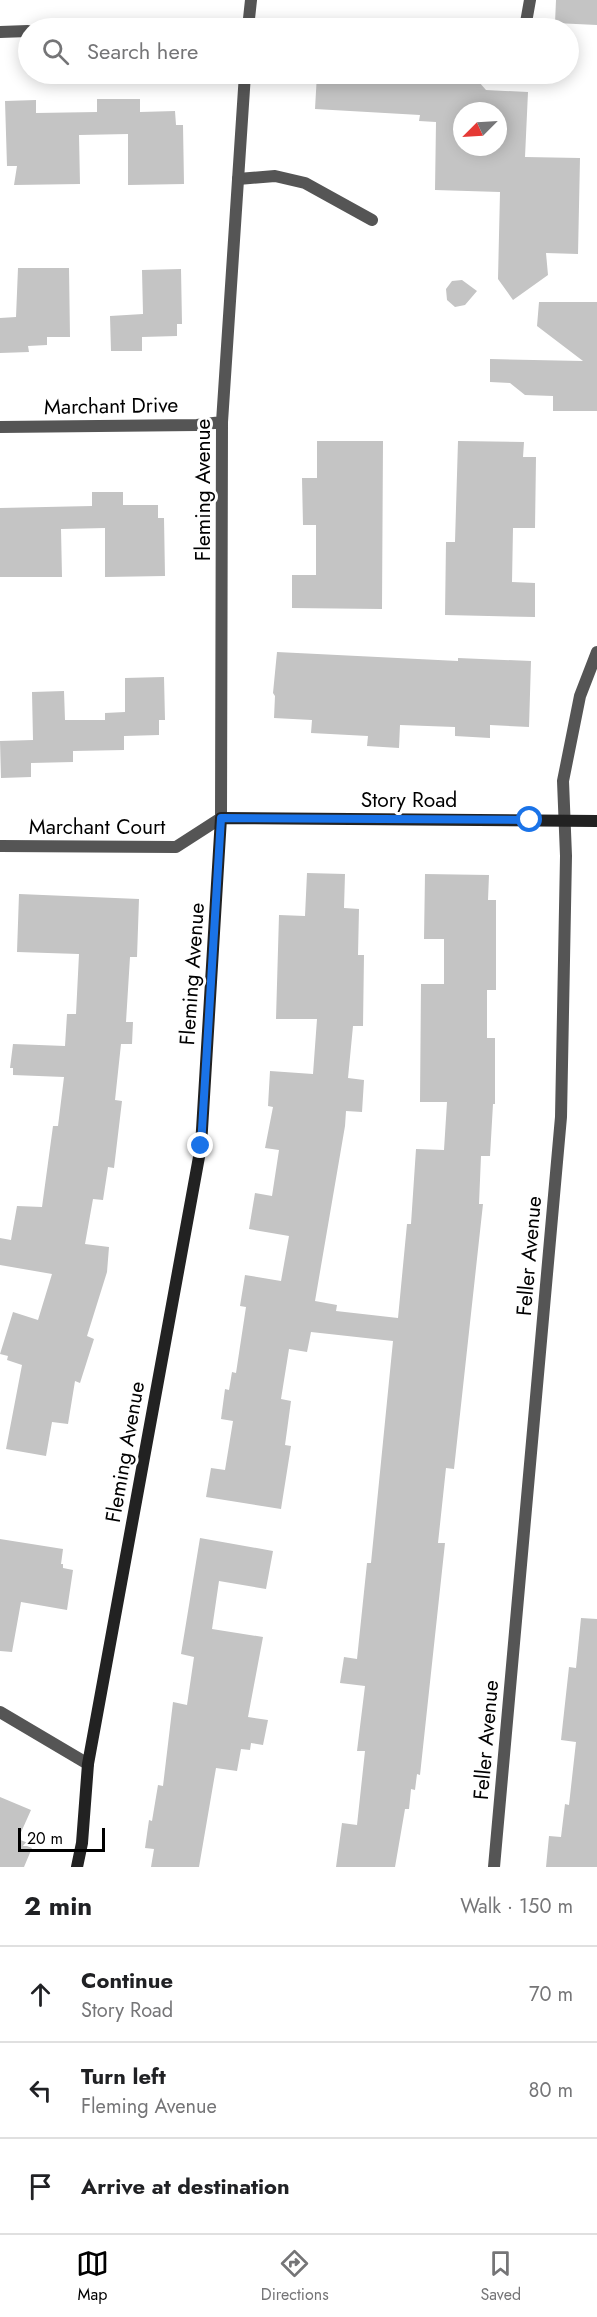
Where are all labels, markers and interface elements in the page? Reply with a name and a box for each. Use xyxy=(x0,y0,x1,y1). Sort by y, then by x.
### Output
search box xyxy=(18,18,579,84)
icon: search xyxy=(39,35,72,68)
text: Search here xyxy=(87,35,198,67)
north arrow xyxy=(453,102,507,156)
street label: Marchant Drive xyxy=(44,390,179,422)
street label: Fleming Avenue xyxy=(188,418,218,561)
street label: Story Road xyxy=(361,785,457,815)
route start xyxy=(516,806,542,832)
street label: Marchant Court xyxy=(29,812,165,842)
street label: Fleming Avenue xyxy=(172,902,212,1046)
route end xyxy=(187,1132,213,1158)
street label: Feller Avenue xyxy=(509,1195,549,1317)
street label: Fleming Avenue xyxy=(98,1379,152,1525)
street label: Feller Avenue xyxy=(466,1679,506,1801)
scale bar xyxy=(18,1825,105,1852)
text: 20 m xyxy=(27,1827,63,1850)
text: 2 min xyxy=(24,1887,92,1925)
text: Walk · 150 m xyxy=(460,1892,573,1921)
text: Continue xyxy=(81,1964,173,1996)
icon: ahead xyxy=(24,1978,57,2011)
text: 70 m xyxy=(529,1980,573,2009)
text: Story Road xyxy=(81,1996,173,2025)
text: Turn left xyxy=(81,2060,166,2092)
icon: left xyxy=(24,2074,57,2107)
text: 80 m xyxy=(528,2076,573,2105)
text: Fleming Avenue xyxy=(81,2092,217,2121)
icon: arrive xyxy=(24,2170,57,2203)
text: Arrive at destination xyxy=(81,2170,290,2202)
tab: Map xyxy=(76,2247,109,2306)
tab: Directions xyxy=(261,2247,329,2306)
tab: Saved xyxy=(480,2247,521,2306)

